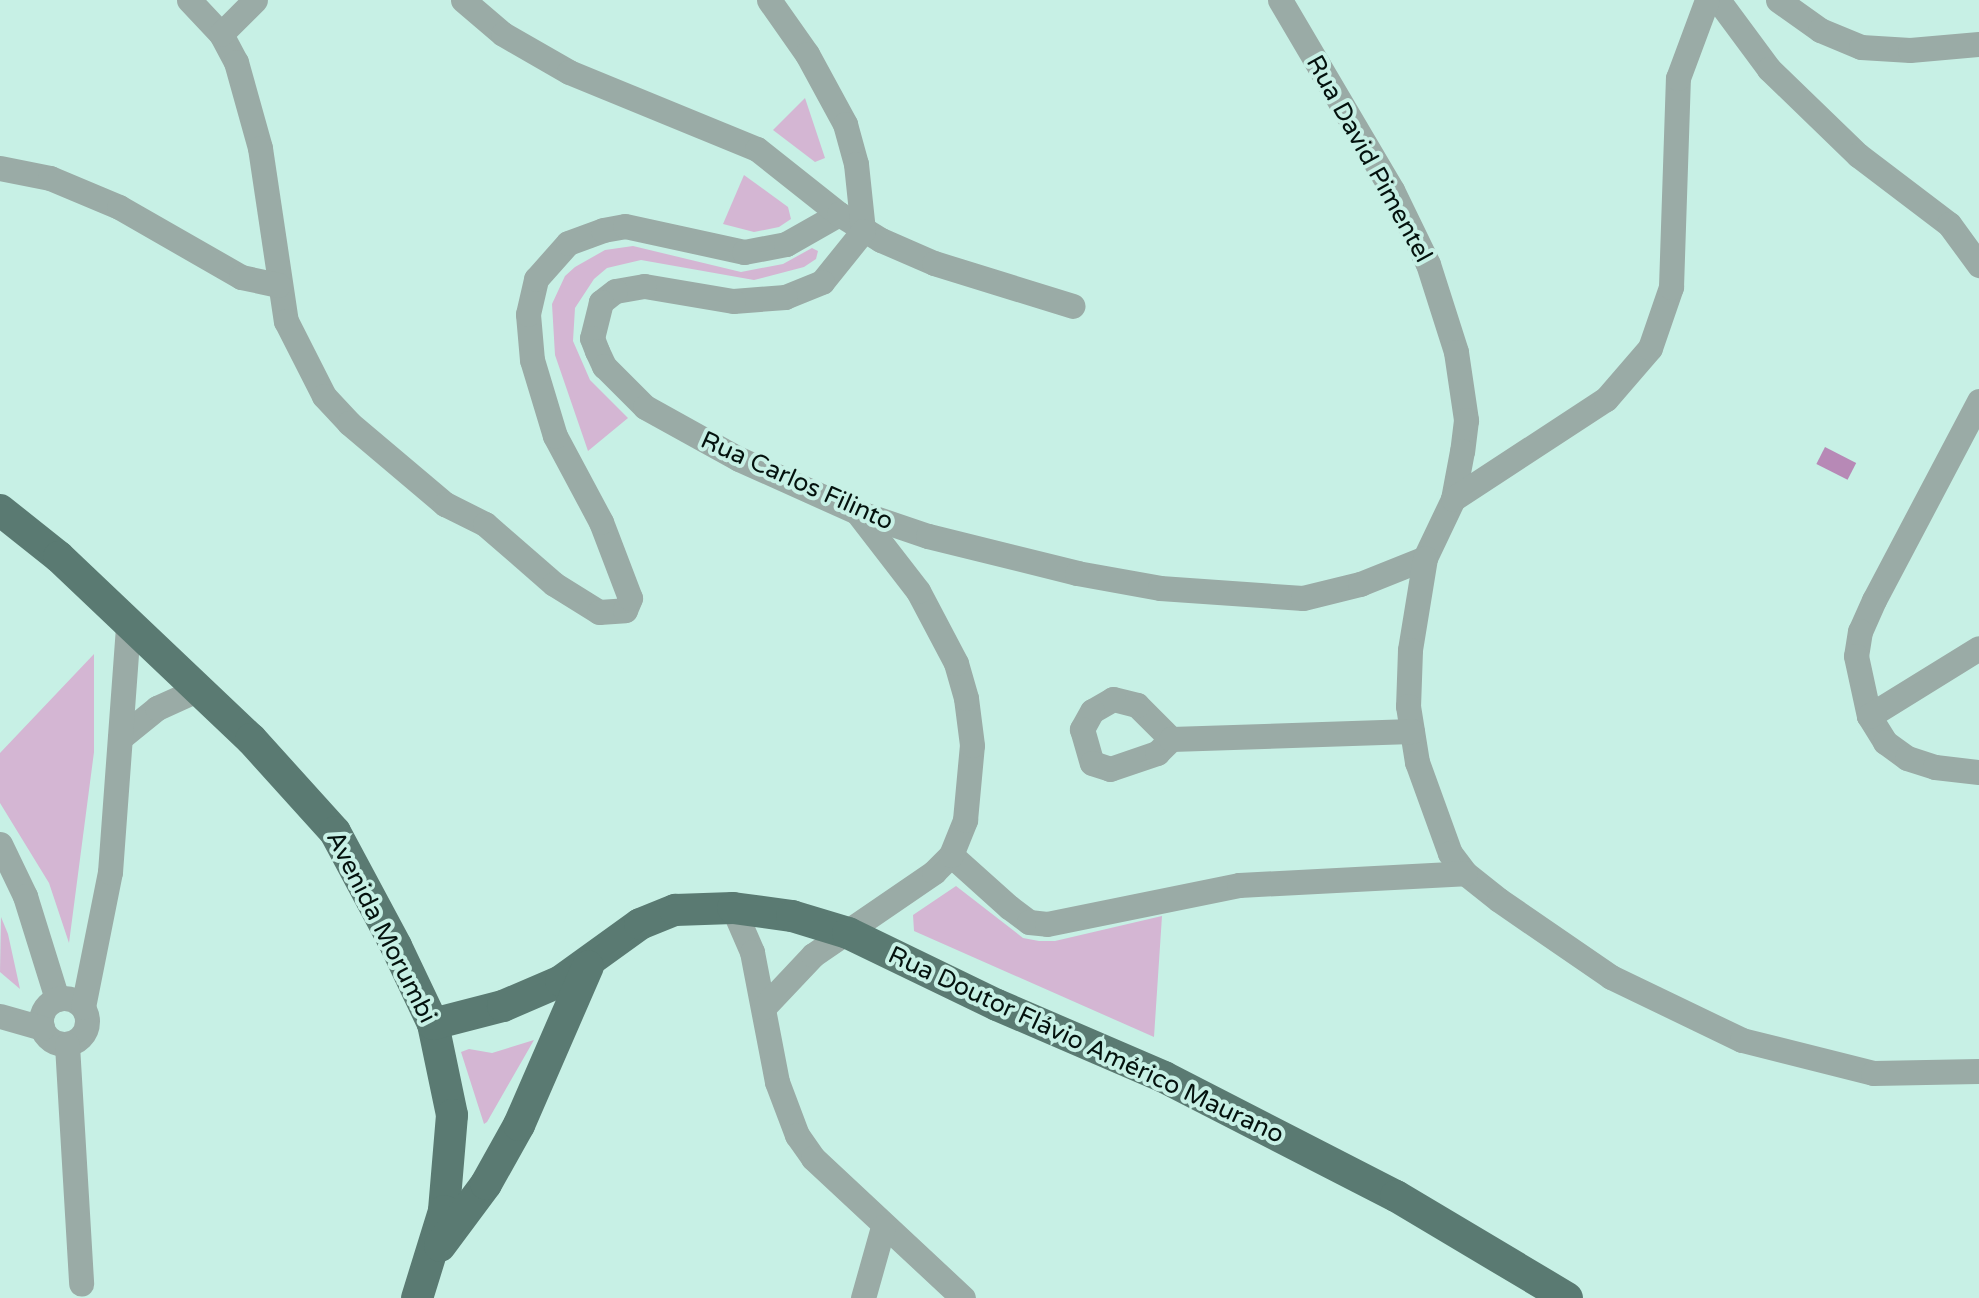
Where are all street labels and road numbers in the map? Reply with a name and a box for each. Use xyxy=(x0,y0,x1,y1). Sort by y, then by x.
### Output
street label: Rua David Pimentel xyxy=(1300,50,1438,268)
street label: Rua Carlos Filinto xyxy=(696,425,898,537)
street label: Avenida Morumbi xyxy=(320,826,442,1028)
street label: Rua Doutor Flávio Américo Maurano xyxy=(883,940,1289,1150)

